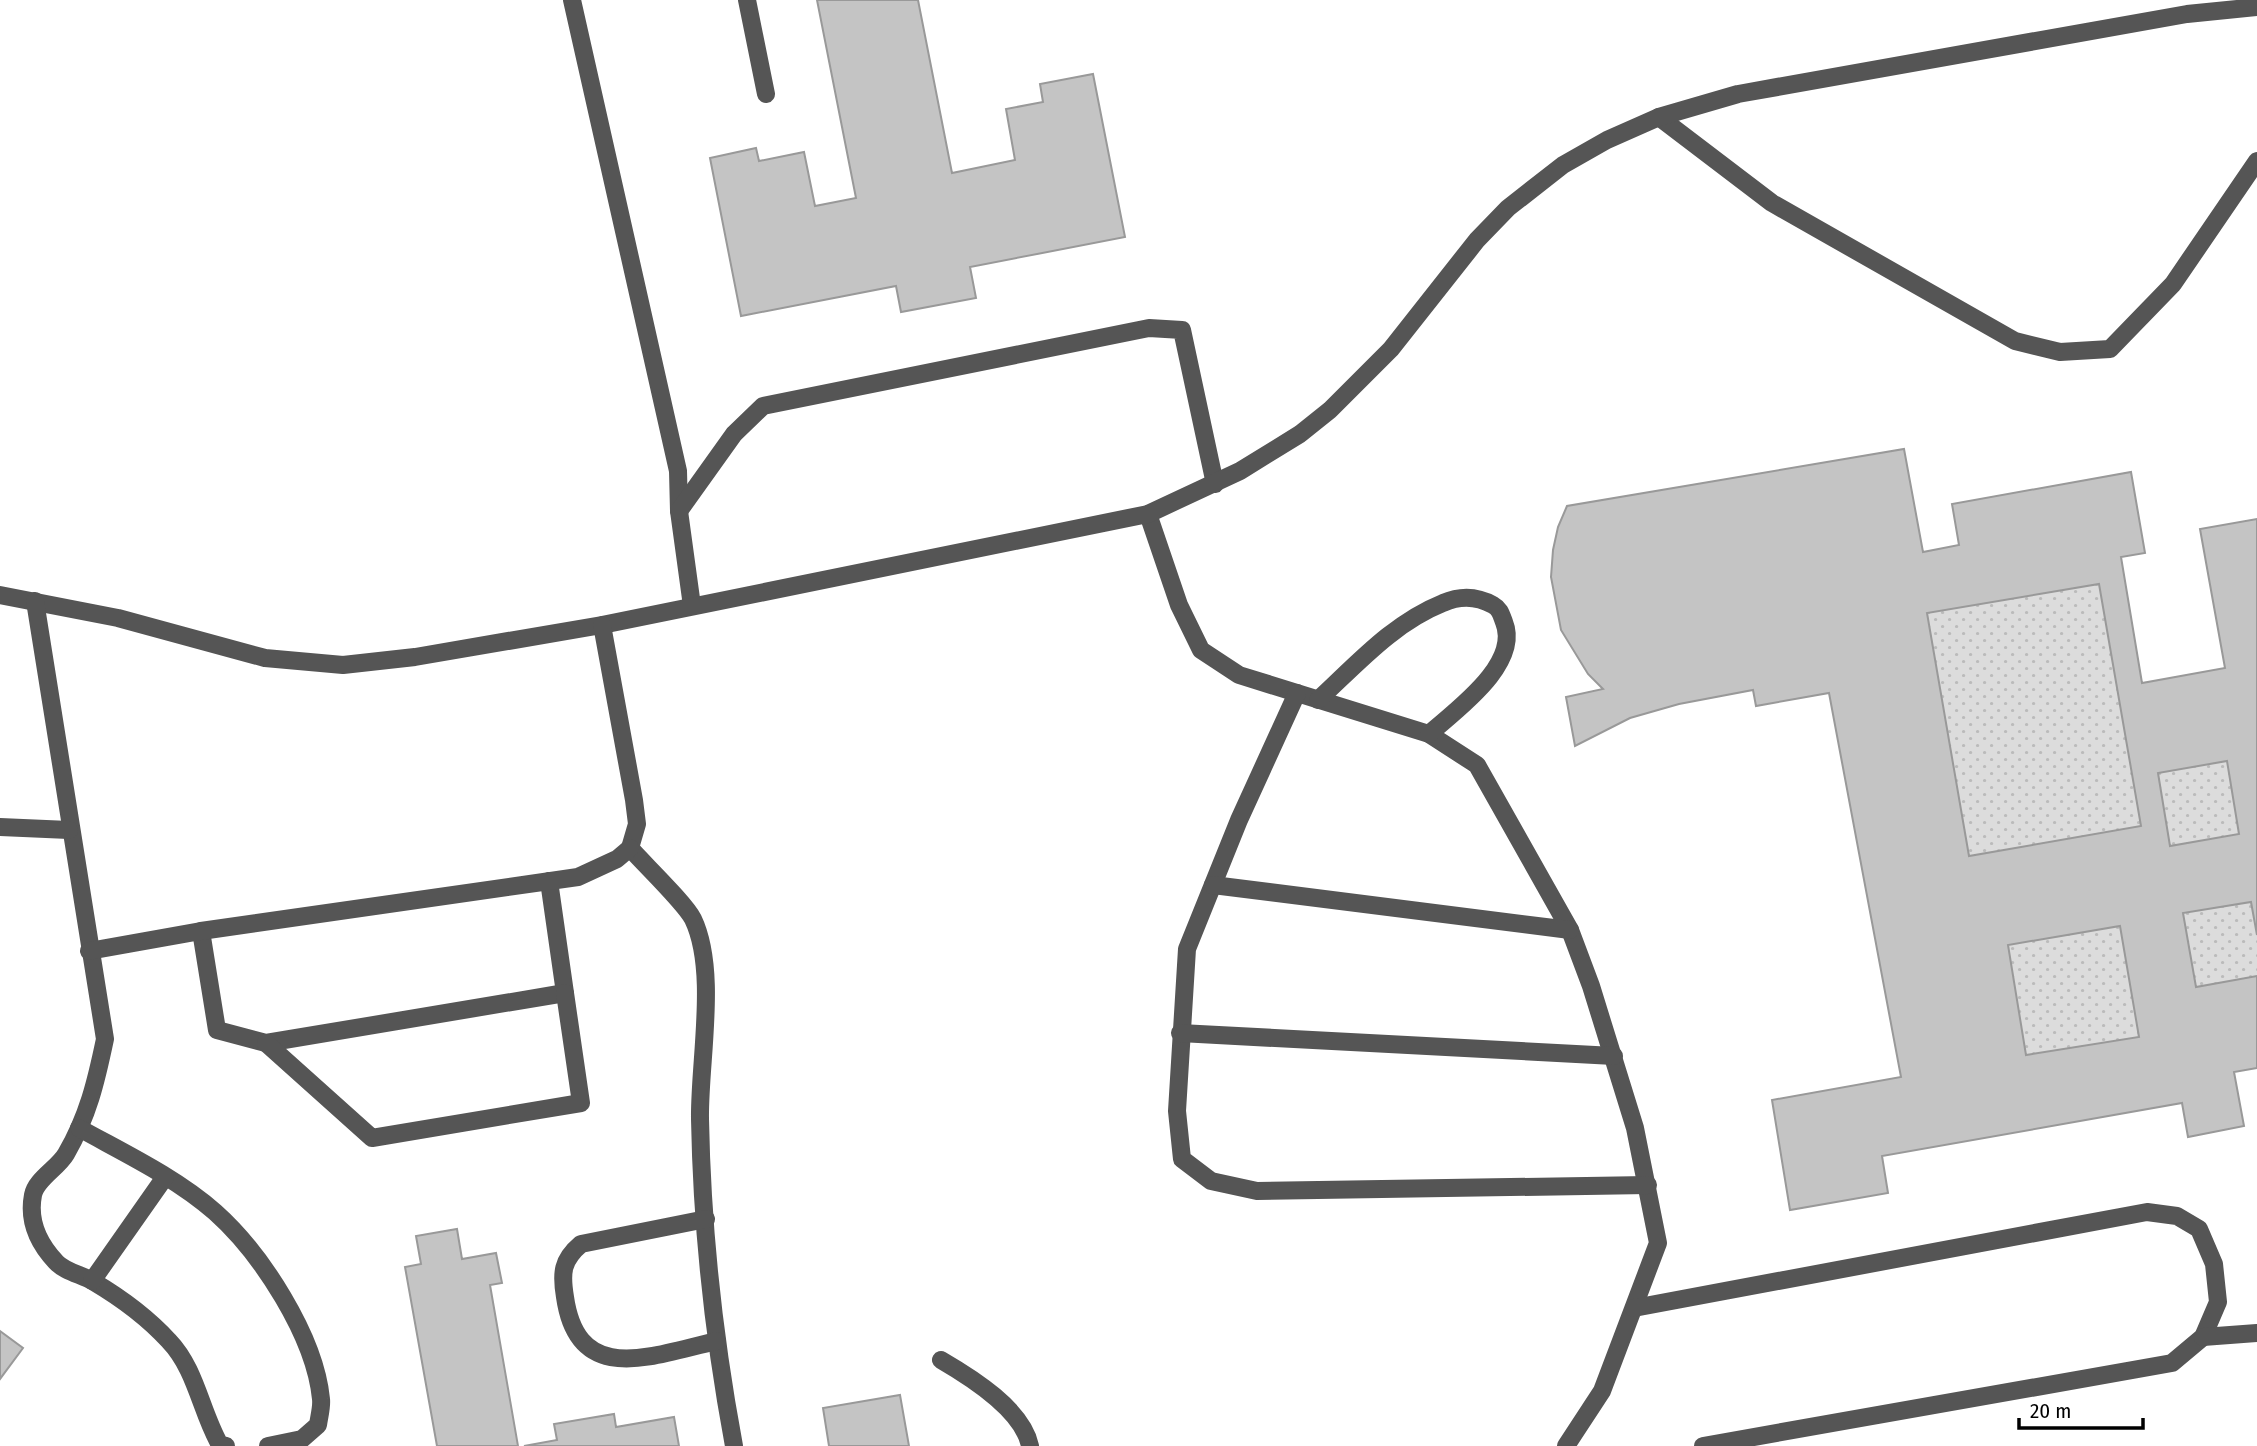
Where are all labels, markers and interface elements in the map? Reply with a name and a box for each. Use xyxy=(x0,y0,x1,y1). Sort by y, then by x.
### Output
scale bar xyxy=(2019,1386,2143,1430)
text: 20 m xyxy=(2030,1398,2071,1424)

